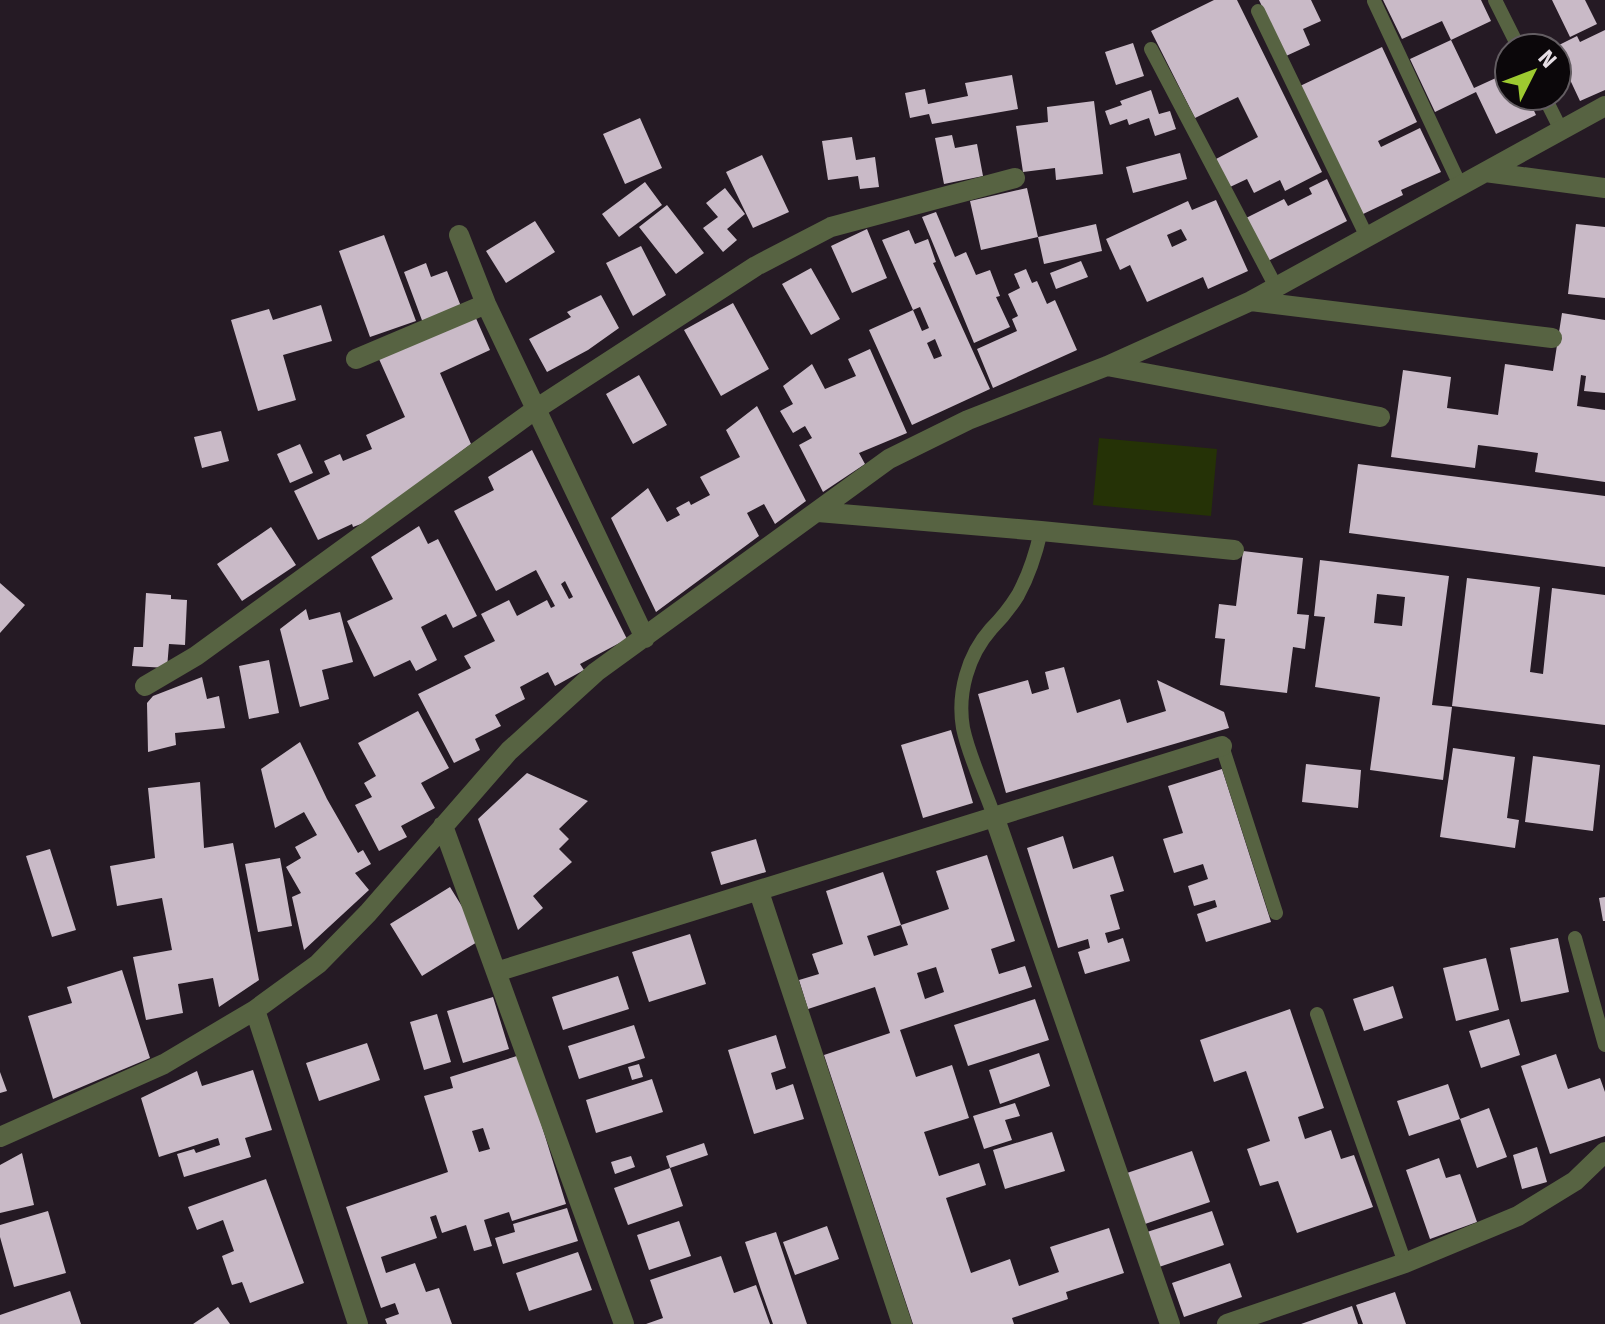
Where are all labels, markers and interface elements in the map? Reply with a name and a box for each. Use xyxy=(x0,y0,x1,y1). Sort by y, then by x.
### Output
north arrow xyxy=(1493,32,1573,112)
text: N xyxy=(1533,44,1562,73)

